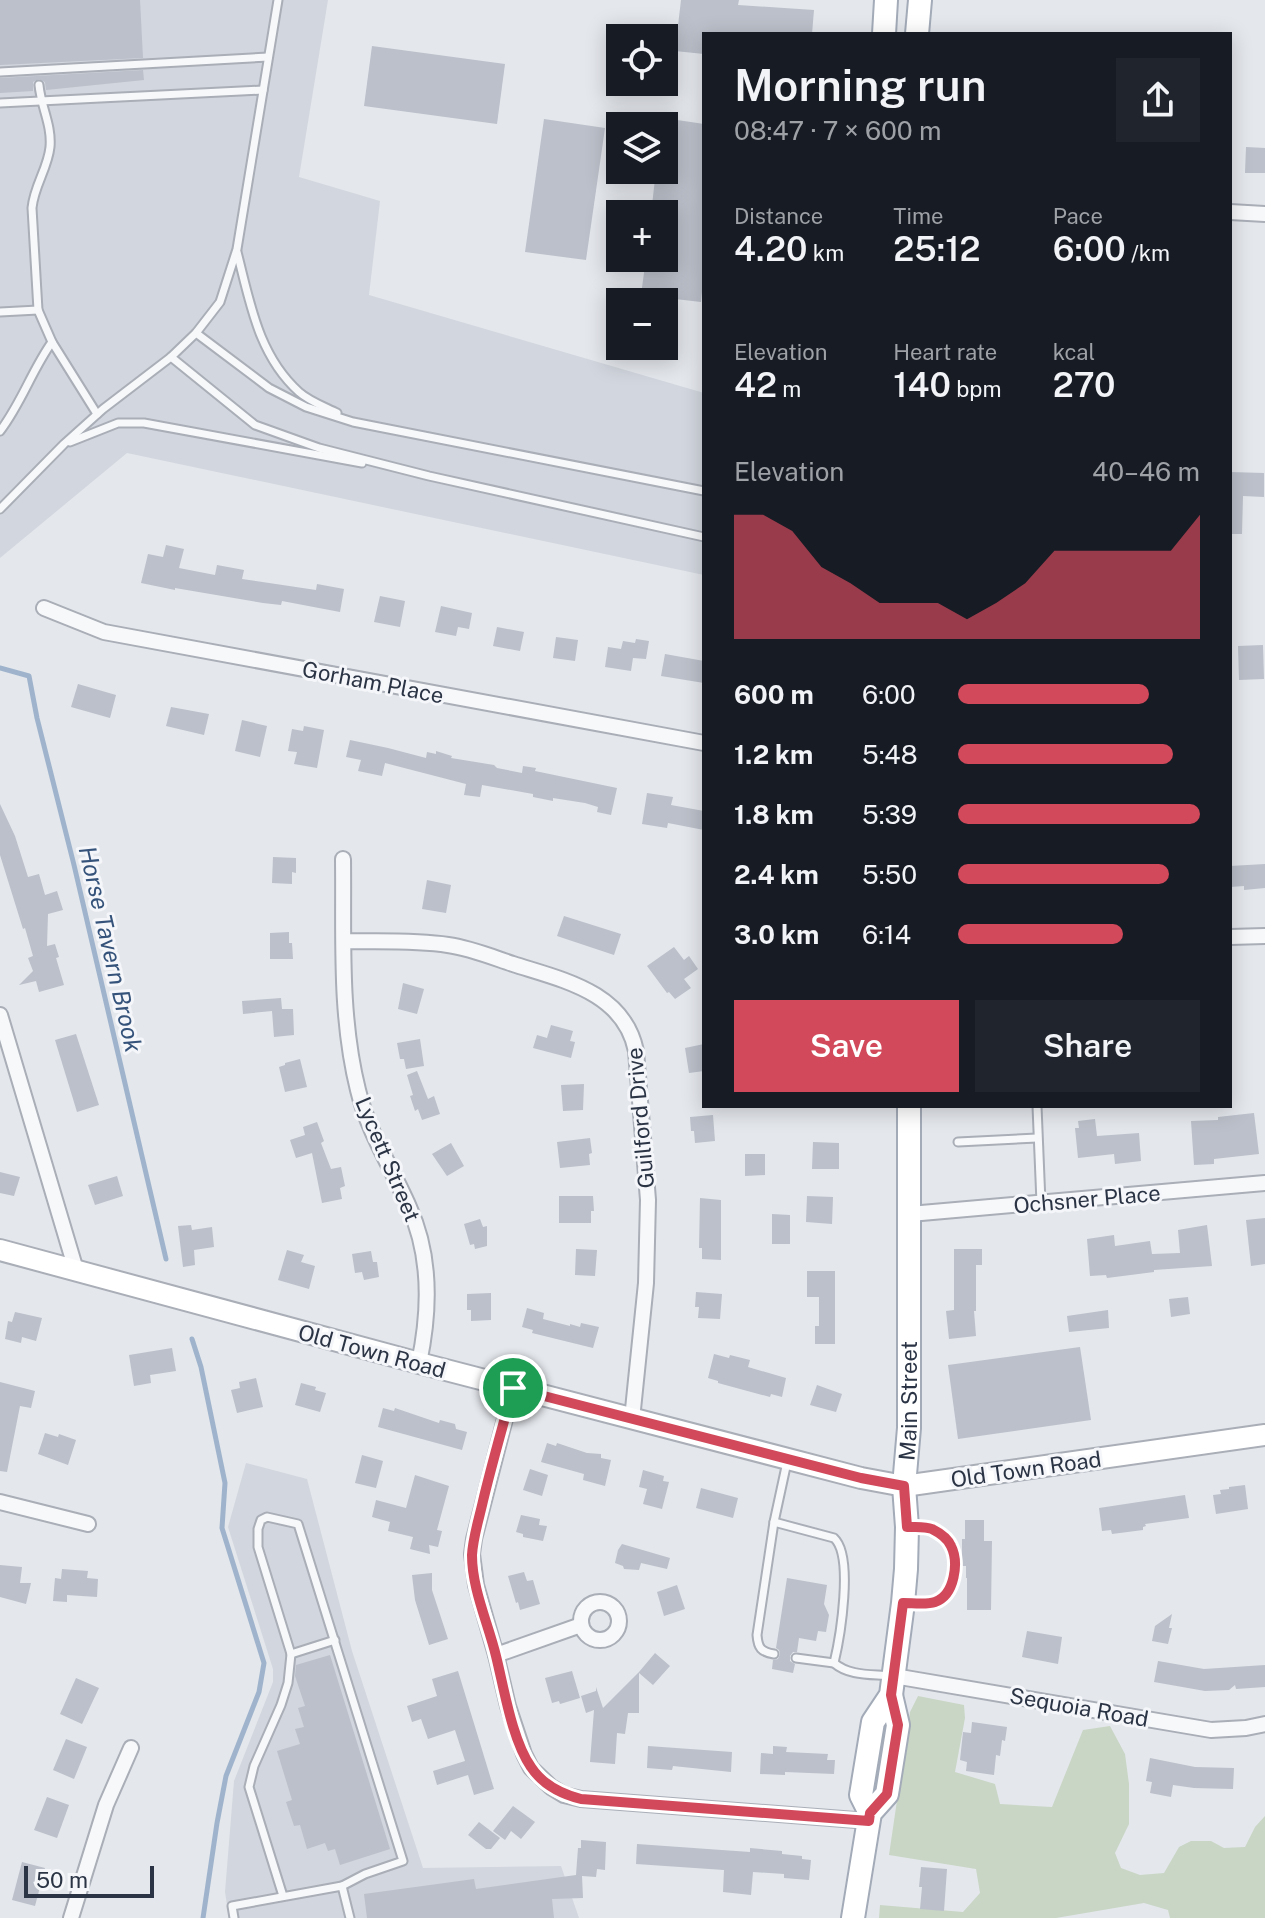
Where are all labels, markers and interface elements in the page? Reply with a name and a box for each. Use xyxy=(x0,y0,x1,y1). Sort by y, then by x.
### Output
map controls xyxy=(606,24,678,360)
button: locate xyxy=(606,24,678,96)
button: share xyxy=(1116,58,1200,142)
text: Morning run xyxy=(734,59,987,111)
button: layers xyxy=(606,112,678,184)
text: 08:47 · 7 × 600 m xyxy=(734,115,941,146)
button: + xyxy=(606,200,678,272)
text: Distance xyxy=(734,203,823,229)
text: Time xyxy=(893,203,943,229)
text: Pace xyxy=(1053,203,1103,229)
text: 4.20 xyxy=(734,229,807,269)
text: 25:12 xyxy=(893,229,980,269)
text: 6:00 xyxy=(1053,229,1126,269)
text: km xyxy=(807,240,844,266)
text: /km xyxy=(1126,240,1170,266)
button: − xyxy=(606,288,678,360)
text: Elevation xyxy=(734,339,827,365)
text: Heart rate xyxy=(893,339,997,365)
text: kcal xyxy=(1053,339,1095,365)
text: 42 xyxy=(734,365,777,405)
text: 140 xyxy=(893,365,951,405)
text: 270 xyxy=(1053,365,1115,405)
text: m xyxy=(777,376,801,402)
text: bpm xyxy=(951,376,1001,402)
text: Elevation xyxy=(734,456,844,487)
text: 40–46 m xyxy=(1092,456,1200,487)
street label: Gorham Place xyxy=(300,656,446,708)
text: 600 m xyxy=(734,679,814,710)
text: 6:00 xyxy=(862,679,916,710)
text: 1.2 km xyxy=(734,739,813,770)
text: 5:48 xyxy=(862,739,918,770)
text: 1.8 km xyxy=(734,799,814,830)
text: 5:39 xyxy=(862,799,917,830)
water label: Horse Tavern Brook xyxy=(74,843,148,1055)
text: 2.4 km xyxy=(734,859,819,890)
text: 5:50 xyxy=(862,859,917,890)
text: 3.0 km xyxy=(734,919,819,950)
text: 6:14 xyxy=(862,919,911,950)
button: Save xyxy=(734,1000,959,1092)
button: Share xyxy=(975,1000,1200,1092)
street label: Guilford Drive xyxy=(621,1046,659,1190)
street label: Lycett Street xyxy=(350,1093,426,1225)
street label: Ochsner Place xyxy=(1012,1180,1162,1218)
street label: Old Town Road xyxy=(295,1319,449,1383)
street label: Main Street xyxy=(893,1341,922,1462)
pin xyxy=(479,1354,547,1422)
icon: arrive xyxy=(491,1366,535,1410)
street label: Old Town Road xyxy=(949,1446,1103,1492)
street label: Sequoia Road xyxy=(1008,1682,1150,1732)
scale bar xyxy=(24,1862,154,1898)
text: 50 m xyxy=(36,1867,88,1893)

